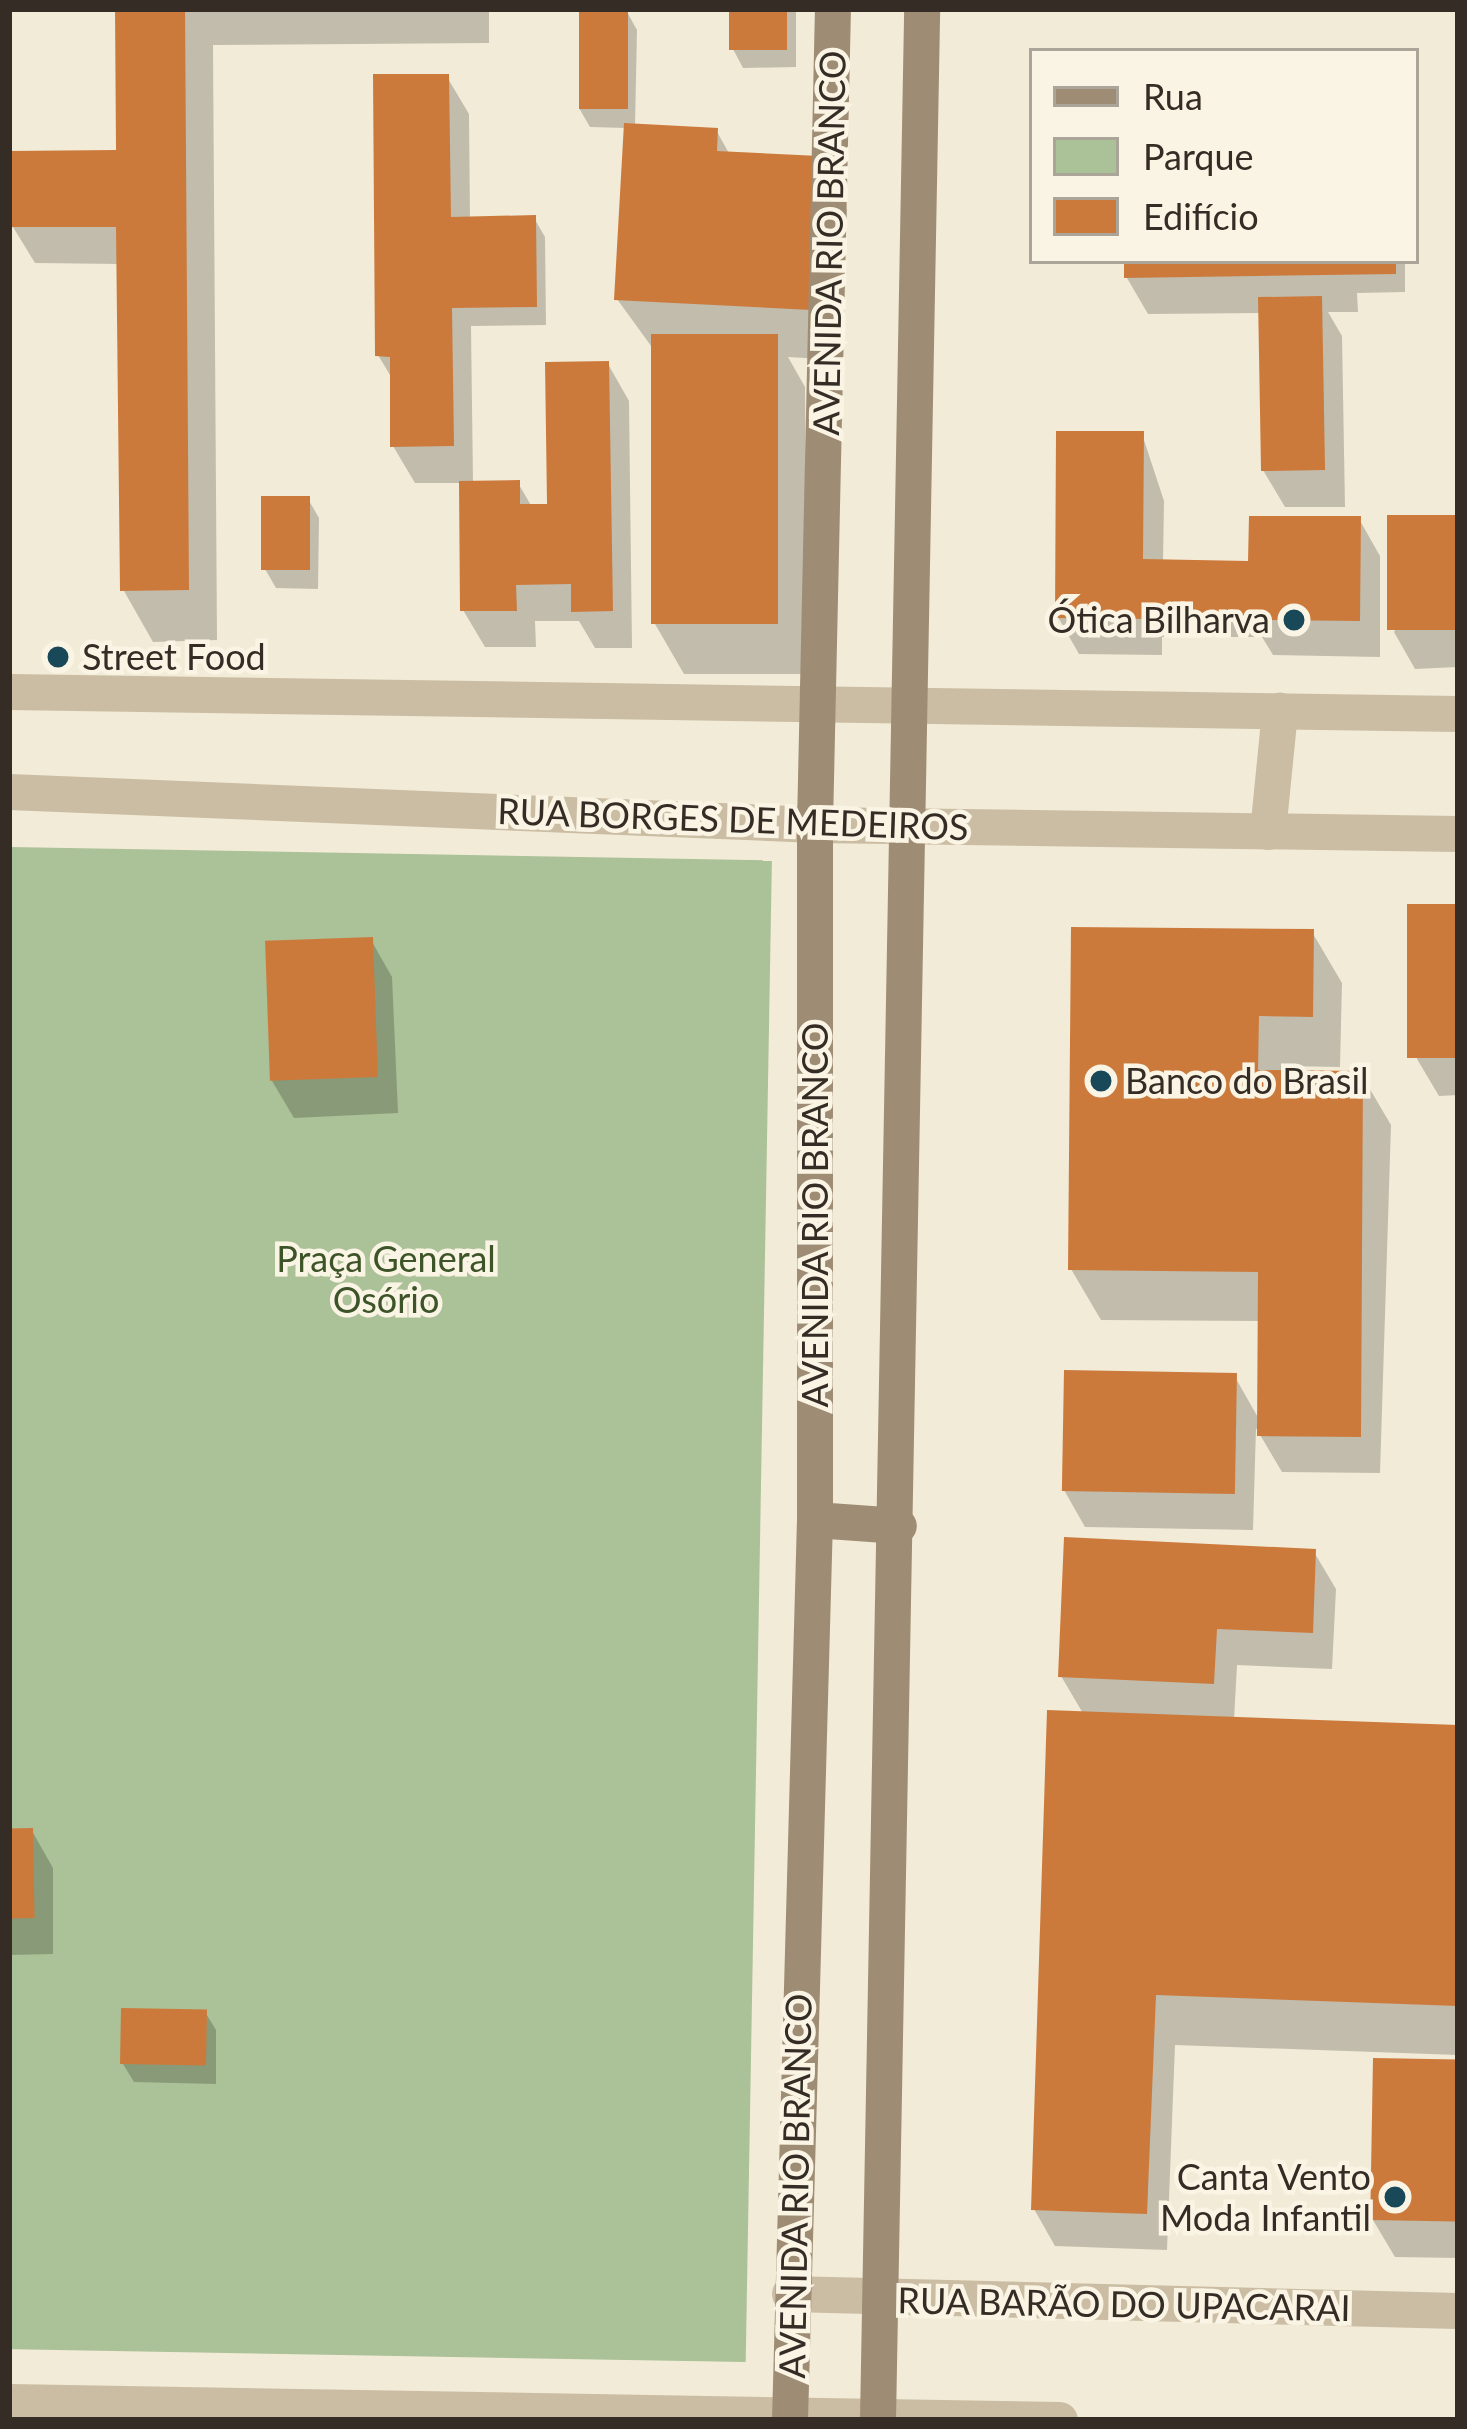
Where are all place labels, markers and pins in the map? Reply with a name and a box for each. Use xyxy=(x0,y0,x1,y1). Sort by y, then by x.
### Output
place label: Ótica Bilharva xyxy=(1048,598,1270,642)
marker: Ótica Bilharva xyxy=(1281,607,1307,633)
place label: Street Food xyxy=(82,635,266,679)
marker: Street Food xyxy=(45,644,71,670)
place label: Banco do Brasil xyxy=(1125,1059,1369,1103)
marker: Banco do Brasil xyxy=(1088,1068,1114,1094)
place label: Canta Vento Moda Infantil xyxy=(1160,2154,1371,2239)
marker: Canta Vento Moda Infantil xyxy=(1382,2184,1408,2210)

